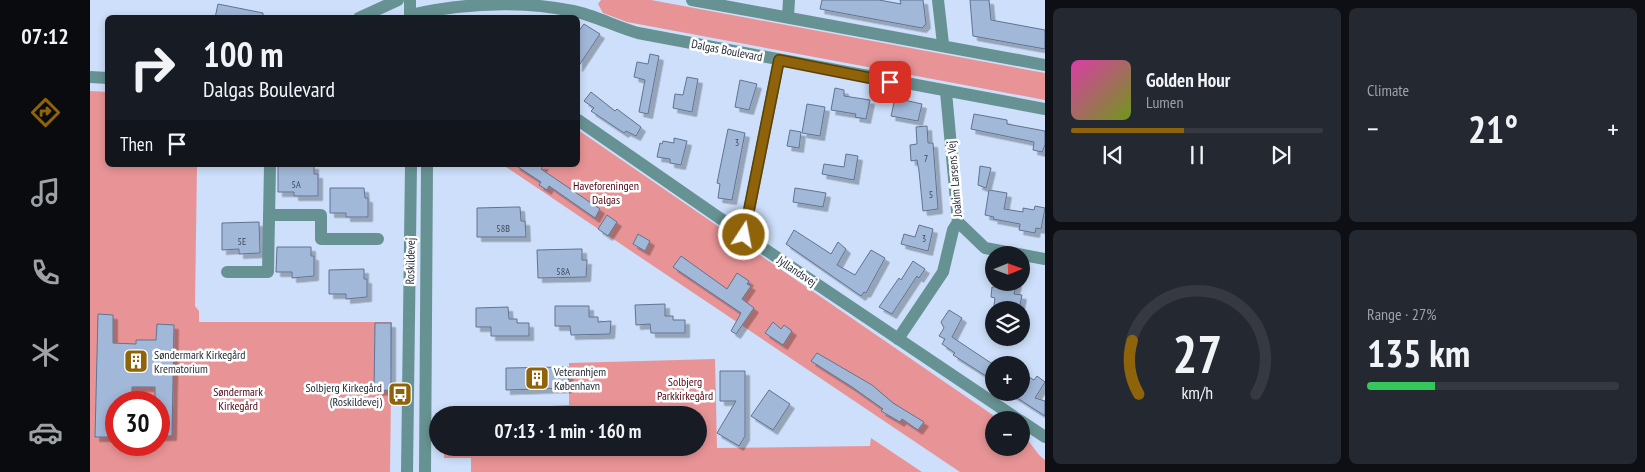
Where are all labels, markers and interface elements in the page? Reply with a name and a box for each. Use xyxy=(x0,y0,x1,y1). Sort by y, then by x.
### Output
text: 07:12 xyxy=(21,22,69,50)
text: 100 m xyxy=(203,31,284,77)
icon: right xyxy=(120,35,185,100)
street label: Dalgas Boulevard xyxy=(690,36,764,64)
pin xyxy=(869,61,911,103)
icon: arrive xyxy=(876,68,904,96)
text: Golden Hour xyxy=(1146,68,1230,92)
text: Dalgas Boulevard xyxy=(203,75,335,103)
text: Climate xyxy=(1367,80,1409,100)
text: Lumen xyxy=(1146,92,1183,112)
icon: directions xyxy=(28,95,63,130)
text: 21° xyxy=(1468,104,1518,153)
text: − xyxy=(1367,110,1379,147)
text: + xyxy=(1607,110,1619,147)
icon: arrive xyxy=(163,130,191,158)
text: Then xyxy=(120,132,153,156)
house number: 3 xyxy=(735,136,739,149)
street label: Joakim Larsens Vej xyxy=(943,140,965,219)
icon: previous xyxy=(1099,141,1127,169)
icon: pause xyxy=(1183,141,1211,169)
icon: next xyxy=(1267,141,1295,169)
house number: 7 xyxy=(924,152,928,165)
icon: music xyxy=(28,175,63,210)
house number: 5A xyxy=(291,178,301,191)
park label: Haveforeningen Dalgas xyxy=(573,178,639,207)
house number: 5 xyxy=(929,188,933,201)
position arrow xyxy=(717,208,769,260)
house number: 58B xyxy=(496,222,510,235)
house number: 3 xyxy=(922,232,926,245)
house number: 5E xyxy=(238,235,246,248)
street label: Roskildevej xyxy=(402,238,418,284)
north arrow xyxy=(985,246,1030,291)
map controls xyxy=(985,246,1030,456)
street label: Jyllandsvej xyxy=(774,252,820,290)
icon: phone xyxy=(28,255,63,290)
house number: 58A xyxy=(556,265,570,278)
button: layers xyxy=(985,301,1030,346)
text: Range · 27% xyxy=(1367,304,1436,324)
text: 27 xyxy=(1172,320,1222,387)
text: 135 km xyxy=(1367,328,1470,377)
icon: climate xyxy=(28,335,63,370)
place label: Søndermark Kirkegård Krematorium xyxy=(154,347,246,376)
building icon: Søndermark Kirkegård Krematorium xyxy=(123,348,149,374)
button: + xyxy=(985,356,1030,401)
place label: Veteranhjem København xyxy=(553,364,606,393)
building icon: Veteranhjem København xyxy=(524,365,550,391)
park label: Solbjerg Parkkirkegård xyxy=(657,374,713,403)
place label: Solbjerg Kirkegård (Roskildevej) xyxy=(305,380,382,409)
bus stop icon: Solbjerg Kirkegård (Roskildevej) xyxy=(387,381,413,407)
text: km/h xyxy=(1181,381,1213,404)
park label: Søndermark Kirkegård xyxy=(213,384,263,413)
speed limit sign: 30 xyxy=(105,391,170,456)
button: − xyxy=(985,411,1030,456)
icon: car xyxy=(28,415,63,450)
text: 07:13 · 1 min · 160 m xyxy=(495,419,641,443)

